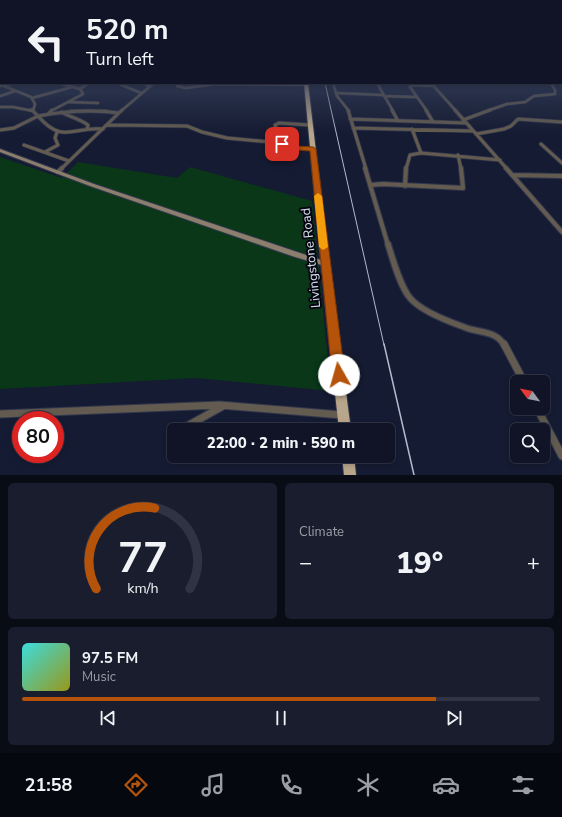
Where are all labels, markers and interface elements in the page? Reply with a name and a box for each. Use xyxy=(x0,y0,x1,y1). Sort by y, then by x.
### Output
text: 520 m xyxy=(86,11,169,49)
icon: left xyxy=(20,16,72,68)
text: Turn left xyxy=(86,47,154,71)
pin xyxy=(265,127,299,161)
icon: arrive xyxy=(271,133,293,155)
street label: Livingstone Road xyxy=(297,207,325,309)
position arrow xyxy=(318,354,360,396)
north arrow xyxy=(510,375,550,415)
map controls xyxy=(510,375,550,463)
speed limit sign: 80 xyxy=(12,411,64,463)
button: search xyxy=(510,423,550,463)
text: 22:00 · 2 min · 590 m xyxy=(207,433,355,453)
text: Climate xyxy=(299,523,344,541)
text: 77 xyxy=(118,530,167,587)
text: 19° xyxy=(396,543,443,584)
text: − xyxy=(299,548,312,578)
text: + xyxy=(527,548,540,578)
text: km/h xyxy=(127,579,158,598)
text: 97.5 FM xyxy=(82,648,138,668)
text: Music xyxy=(82,668,116,686)
icon: previous xyxy=(97,707,119,729)
icon: pause xyxy=(270,707,292,729)
icon: next xyxy=(443,707,465,729)
icon: directions xyxy=(122,771,150,799)
icon: music xyxy=(199,771,227,799)
icon: phone xyxy=(277,771,305,799)
icon: climate xyxy=(354,771,382,799)
icon: car xyxy=(432,771,460,799)
icon: filters xyxy=(509,771,537,799)
text: 21:58 xyxy=(25,773,72,797)

